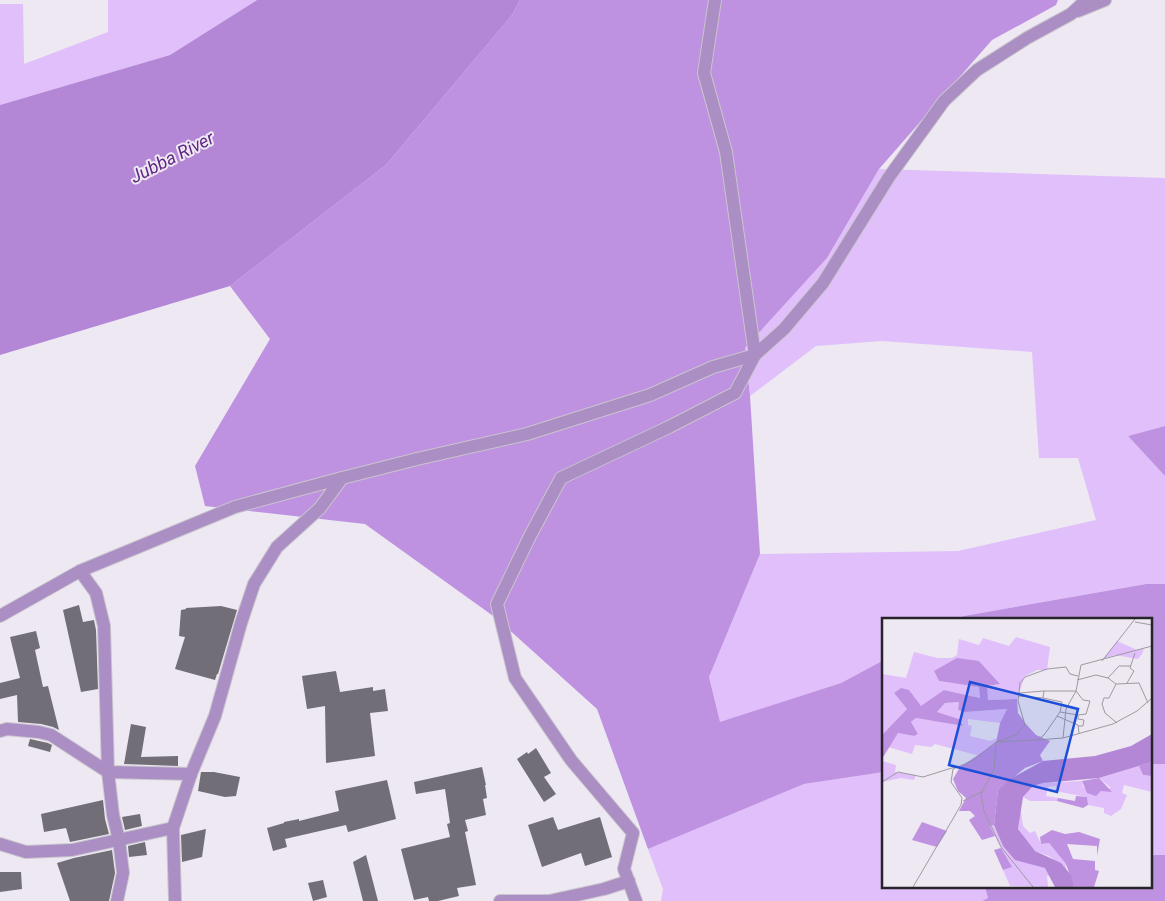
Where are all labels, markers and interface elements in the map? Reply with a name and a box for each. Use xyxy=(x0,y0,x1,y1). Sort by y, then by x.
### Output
water label: Jubba River xyxy=(127,126,218,187)
inset map xyxy=(882,618,1152,888)

